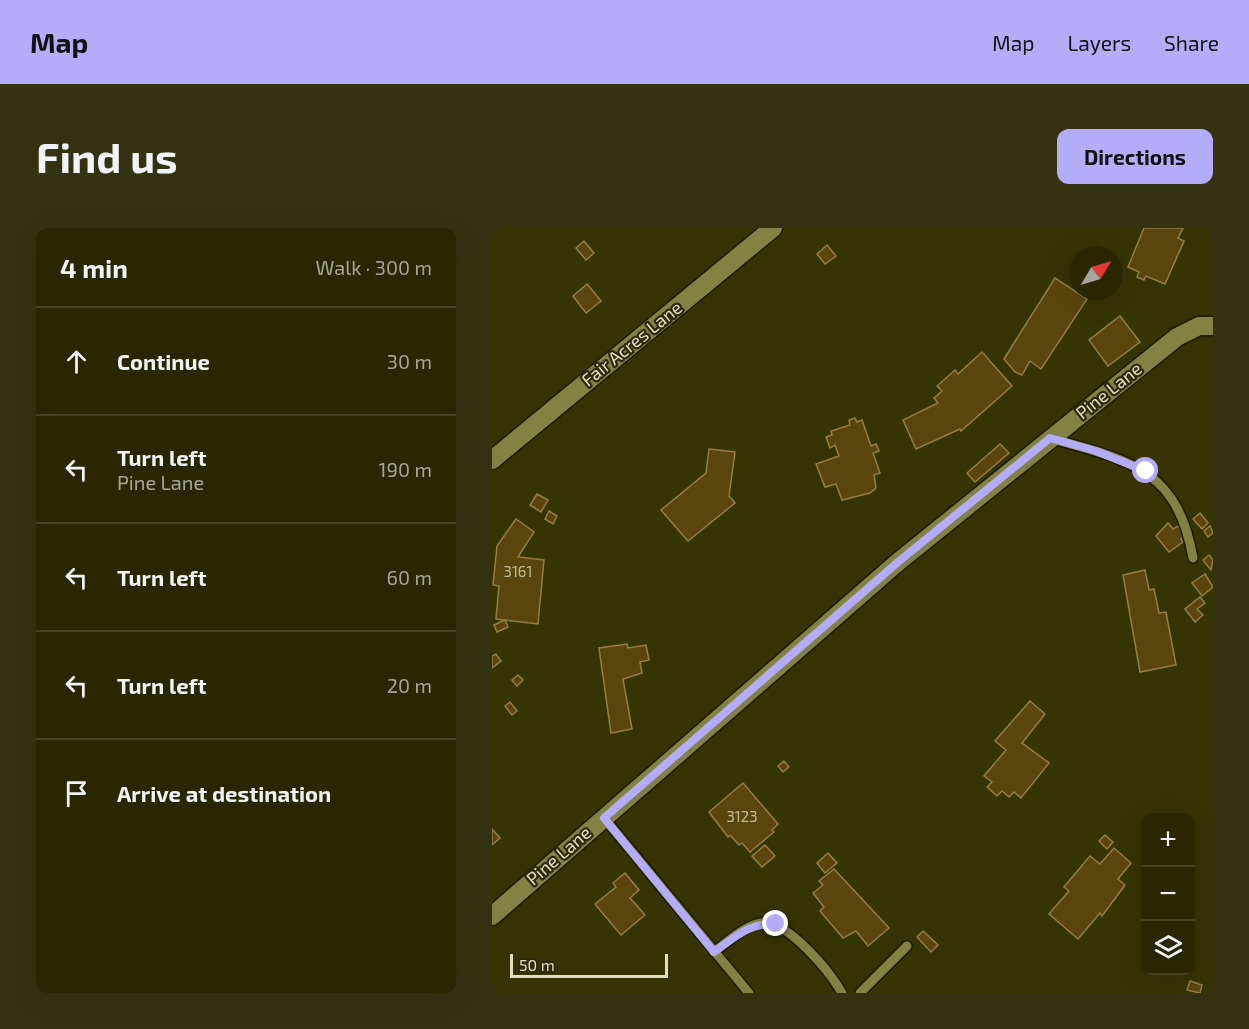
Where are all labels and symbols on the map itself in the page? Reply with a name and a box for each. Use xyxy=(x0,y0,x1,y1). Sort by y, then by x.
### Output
north arrow xyxy=(1069,246,1123,300)
street label: Fair Acres Lane xyxy=(577,296,686,391)
street label: Pine Lane xyxy=(1071,357,1146,423)
route start xyxy=(1132,457,1158,483)
house number: 3161 xyxy=(504,562,532,580)
house number: 3123 xyxy=(726,807,758,825)
street label: Pine Lane xyxy=(522,821,595,889)
route end xyxy=(762,910,788,936)
scale bar xyxy=(510,951,668,978)

